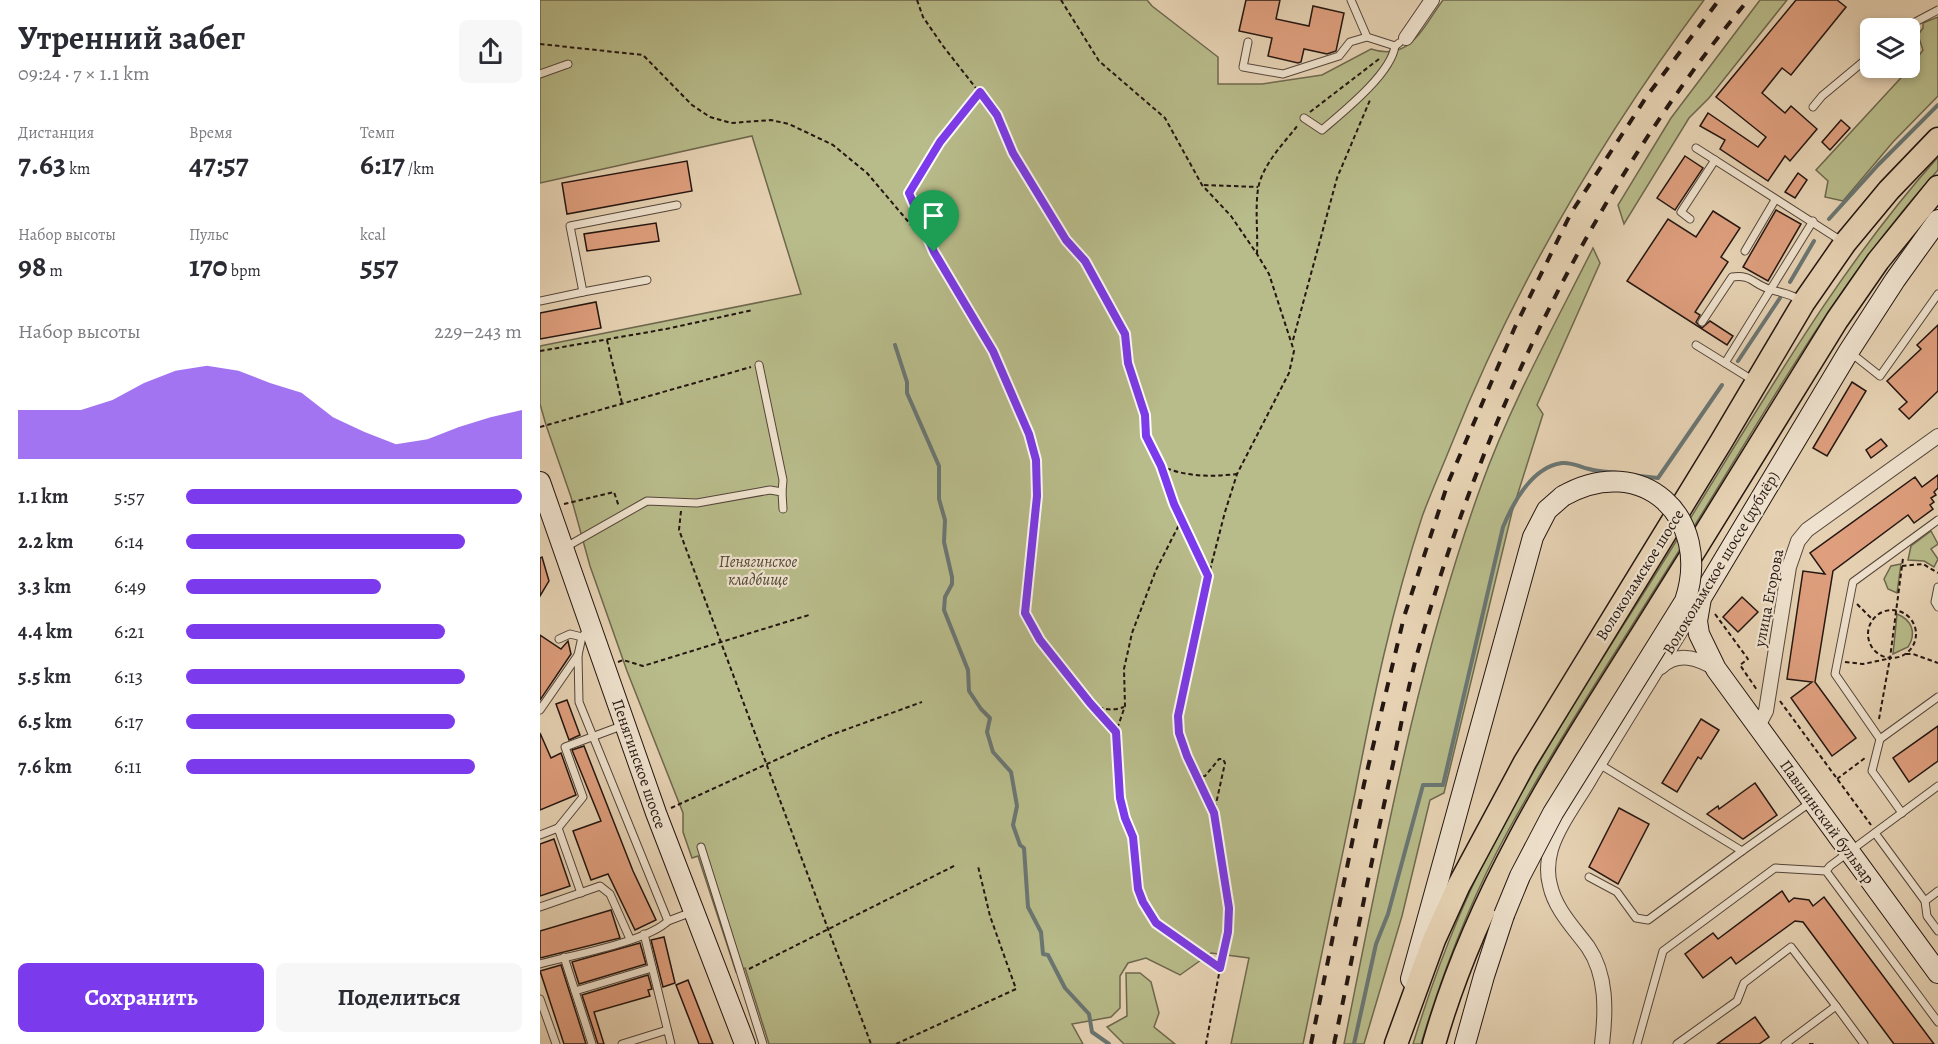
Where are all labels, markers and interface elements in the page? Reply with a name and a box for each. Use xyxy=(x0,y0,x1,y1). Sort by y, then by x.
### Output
text: Утренний забег xyxy=(18,15,245,60)
map controls xyxy=(1860,18,1920,78)
button: layers xyxy=(1860,18,1920,78)
button: share xyxy=(459,20,522,83)
text: 09:24 · 7 × 1.1 km xyxy=(18,60,150,87)
text: Дистанция xyxy=(18,122,94,144)
text: Время xyxy=(189,122,233,144)
text: Темп xyxy=(360,122,395,144)
text: 7.63 xyxy=(18,144,66,184)
text: 47:57 xyxy=(189,144,249,184)
text: 6:17 xyxy=(360,144,405,184)
text: km xyxy=(66,158,90,180)
text: /km xyxy=(405,158,434,180)
pin xyxy=(908,190,959,252)
icon: arrive xyxy=(917,199,950,232)
text: Набор высоты xyxy=(18,224,116,246)
text: Пульс xyxy=(189,224,229,246)
text: kcal xyxy=(360,224,386,246)
text: 98 xyxy=(18,246,46,286)
text: 170 xyxy=(189,246,228,286)
text: 557 xyxy=(360,246,398,286)
text: m xyxy=(46,260,63,282)
text: bpm xyxy=(228,260,261,282)
text: Набор высоты xyxy=(18,318,141,345)
text: 229–243 m xyxy=(434,318,522,345)
street label: Волоколамское шоссе (дублёр) xyxy=(1657,467,1785,659)
text: 1.1 km xyxy=(18,483,68,510)
text: 5:57 xyxy=(114,483,144,510)
street label: Волоколамское шоссе xyxy=(1591,505,1689,645)
text: 2.2 km xyxy=(18,528,73,555)
text: 6:14 xyxy=(114,528,144,555)
street label: улица Егорова xyxy=(1749,547,1789,650)
park label: Пенягинское кладбище xyxy=(719,551,797,591)
text: 3.3 km xyxy=(18,573,71,600)
text: 6:49 xyxy=(114,573,146,600)
text: 4.4 km xyxy=(18,618,73,645)
text: 6:21 xyxy=(114,618,144,645)
text: 5.5 km xyxy=(18,663,71,690)
text: 6:13 xyxy=(114,663,143,690)
street label: Пенягинское шоссе xyxy=(606,696,672,832)
text: 6.5 km xyxy=(18,708,72,735)
text: 6:17 xyxy=(114,708,143,735)
text: 7.6 km xyxy=(18,753,72,780)
text: 6:11 xyxy=(114,753,142,780)
street label: Павшинский бульвар xyxy=(1774,755,1880,889)
button: Сохранить xyxy=(18,963,264,1032)
button: Поделиться xyxy=(276,963,522,1032)

